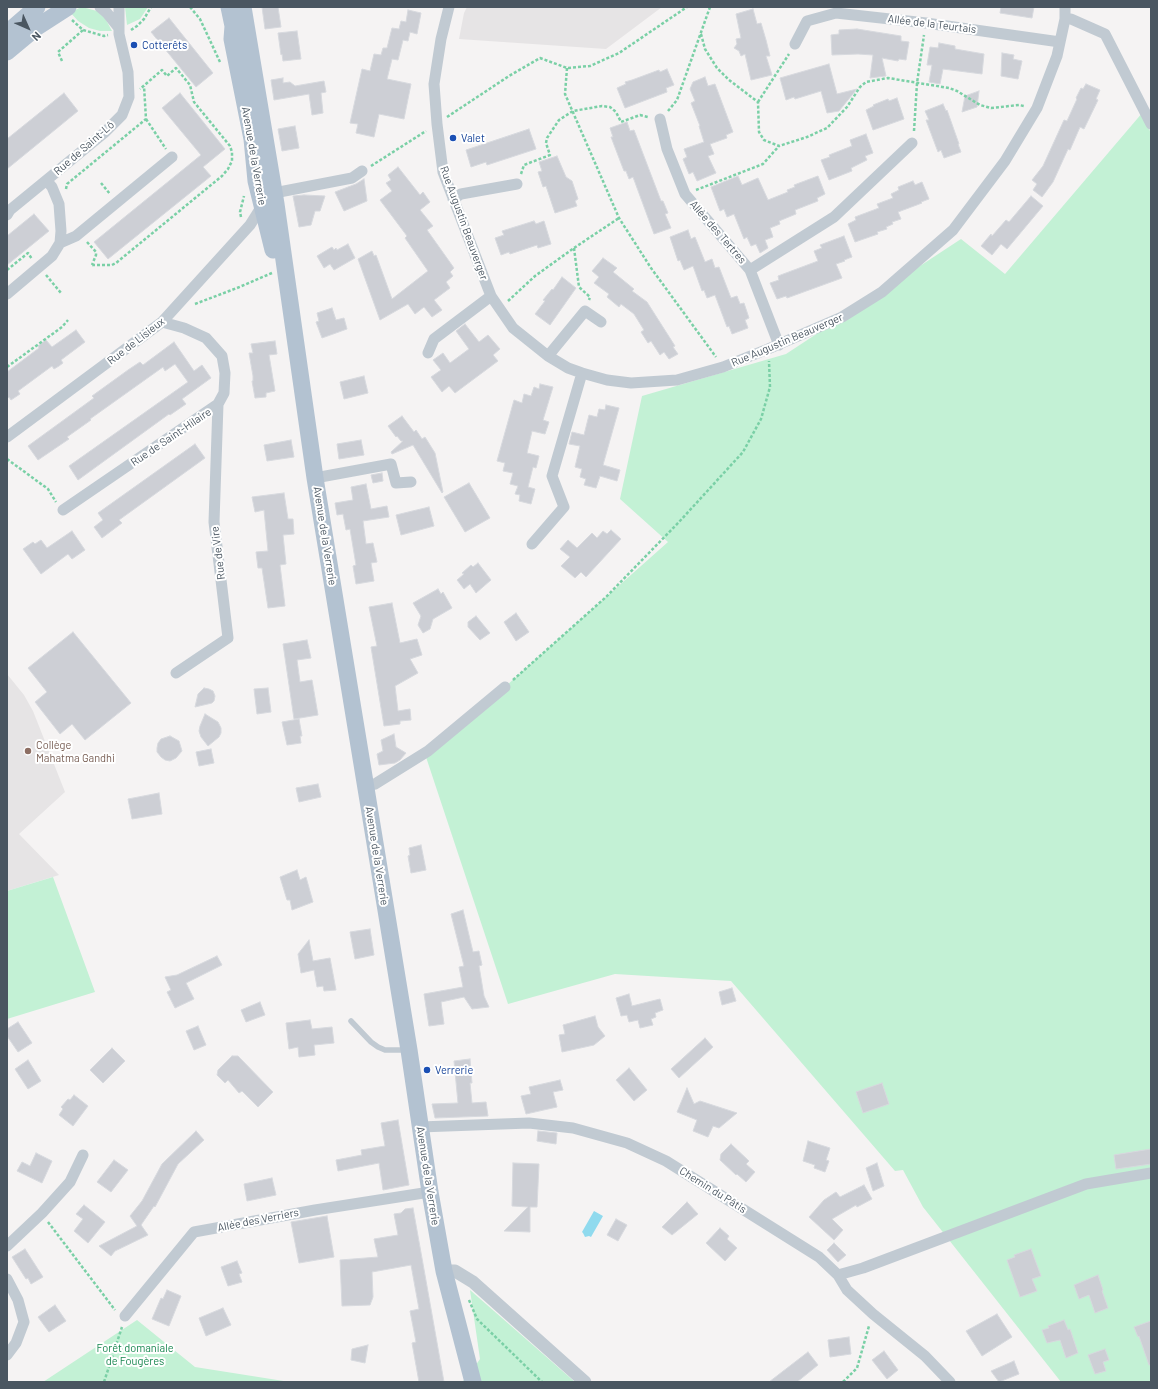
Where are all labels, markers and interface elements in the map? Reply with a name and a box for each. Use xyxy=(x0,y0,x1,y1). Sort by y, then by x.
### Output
north arrow xyxy=(8,8,48,48)
street label: Allée de la Teurtais xyxy=(887,12,977,36)
text: N xyxy=(30,30,44,44)
place label: Cotterêts xyxy=(142,38,187,52)
marker: Cotterêts xyxy=(129,40,139,50)
street label: Avenue de la Verrerie xyxy=(239,106,269,206)
street label: Rue de Saint-Lô xyxy=(51,118,117,178)
place label: Valet xyxy=(461,131,485,145)
marker: Valet xyxy=(448,133,458,143)
street label: Rue Augustin Beauverger xyxy=(437,164,491,282)
street label: Allée des Tertres xyxy=(687,198,749,266)
street label: Rue Augustin Beauverger xyxy=(729,310,845,370)
street label: Rue de Lisieux xyxy=(105,315,167,367)
street label: Rue de Saint-Hilaire xyxy=(128,405,214,469)
street label: Avenue de la Verrerie xyxy=(311,486,339,586)
street label: Rue de Vire xyxy=(208,525,228,581)
place label: Collège Mahatma Gandhi xyxy=(36,738,115,764)
marker: Collège Mahatma Gandhi xyxy=(23,746,33,756)
street label: Avenue de la Verrerie xyxy=(363,806,391,906)
place label: Verrerie xyxy=(435,1063,473,1077)
marker: Verrerie xyxy=(422,1065,432,1075)
street label: Avenue de la Verrerie xyxy=(414,1126,442,1226)
street label: Chemin du Pâtis xyxy=(677,1164,749,1216)
street label: Allée des Verriers xyxy=(216,1206,300,1234)
park label: Forêt domaniale de Fougères xyxy=(96,1341,174,1367)

